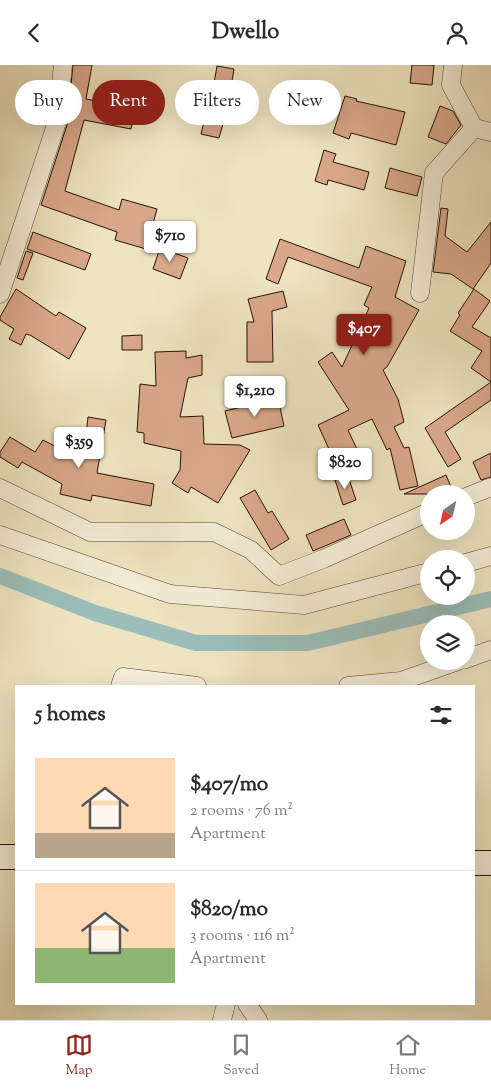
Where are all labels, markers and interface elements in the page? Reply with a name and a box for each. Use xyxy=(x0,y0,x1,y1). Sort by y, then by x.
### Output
text: Dwello xyxy=(212,17,279,49)
icon: back xyxy=(20,19,48,47)
icon: person xyxy=(443,19,471,47)
chip: Buy xyxy=(15,80,82,125)
chip: Rent xyxy=(92,80,165,125)
chip: Filters xyxy=(175,80,259,125)
chip: New xyxy=(269,80,341,125)
pin: $710 xyxy=(140,221,200,263)
text: $710 xyxy=(155,225,185,248)
pin: $407 xyxy=(334,313,394,356)
text: $407 xyxy=(348,318,380,341)
pin: $1,210 xyxy=(214,375,296,418)
text: $1,210 xyxy=(235,380,275,403)
pin: $359 xyxy=(49,427,109,469)
text: $359 xyxy=(65,431,93,454)
pin: $820 xyxy=(315,447,375,490)
text: $820 xyxy=(329,452,361,475)
north arrow xyxy=(420,485,475,540)
map controls xyxy=(420,485,475,670)
button: locate xyxy=(420,550,475,605)
button: layers xyxy=(420,615,475,670)
text: 5 homes xyxy=(35,700,105,730)
icon: filters xyxy=(427,701,455,729)
text: $407/mo xyxy=(190,770,268,800)
icon: home xyxy=(75,778,135,838)
text: 2 rooms · 76 m² xyxy=(190,800,293,823)
text: Apartment xyxy=(190,823,266,846)
text: $820/mo xyxy=(190,895,268,925)
icon: home xyxy=(75,903,135,963)
text: 3 rooms · 116 m² xyxy=(190,925,295,948)
text: Apartment xyxy=(190,948,266,971)
tab: Map xyxy=(65,1031,93,1081)
tab: Saved xyxy=(223,1031,259,1081)
tab: Home xyxy=(389,1031,426,1081)

